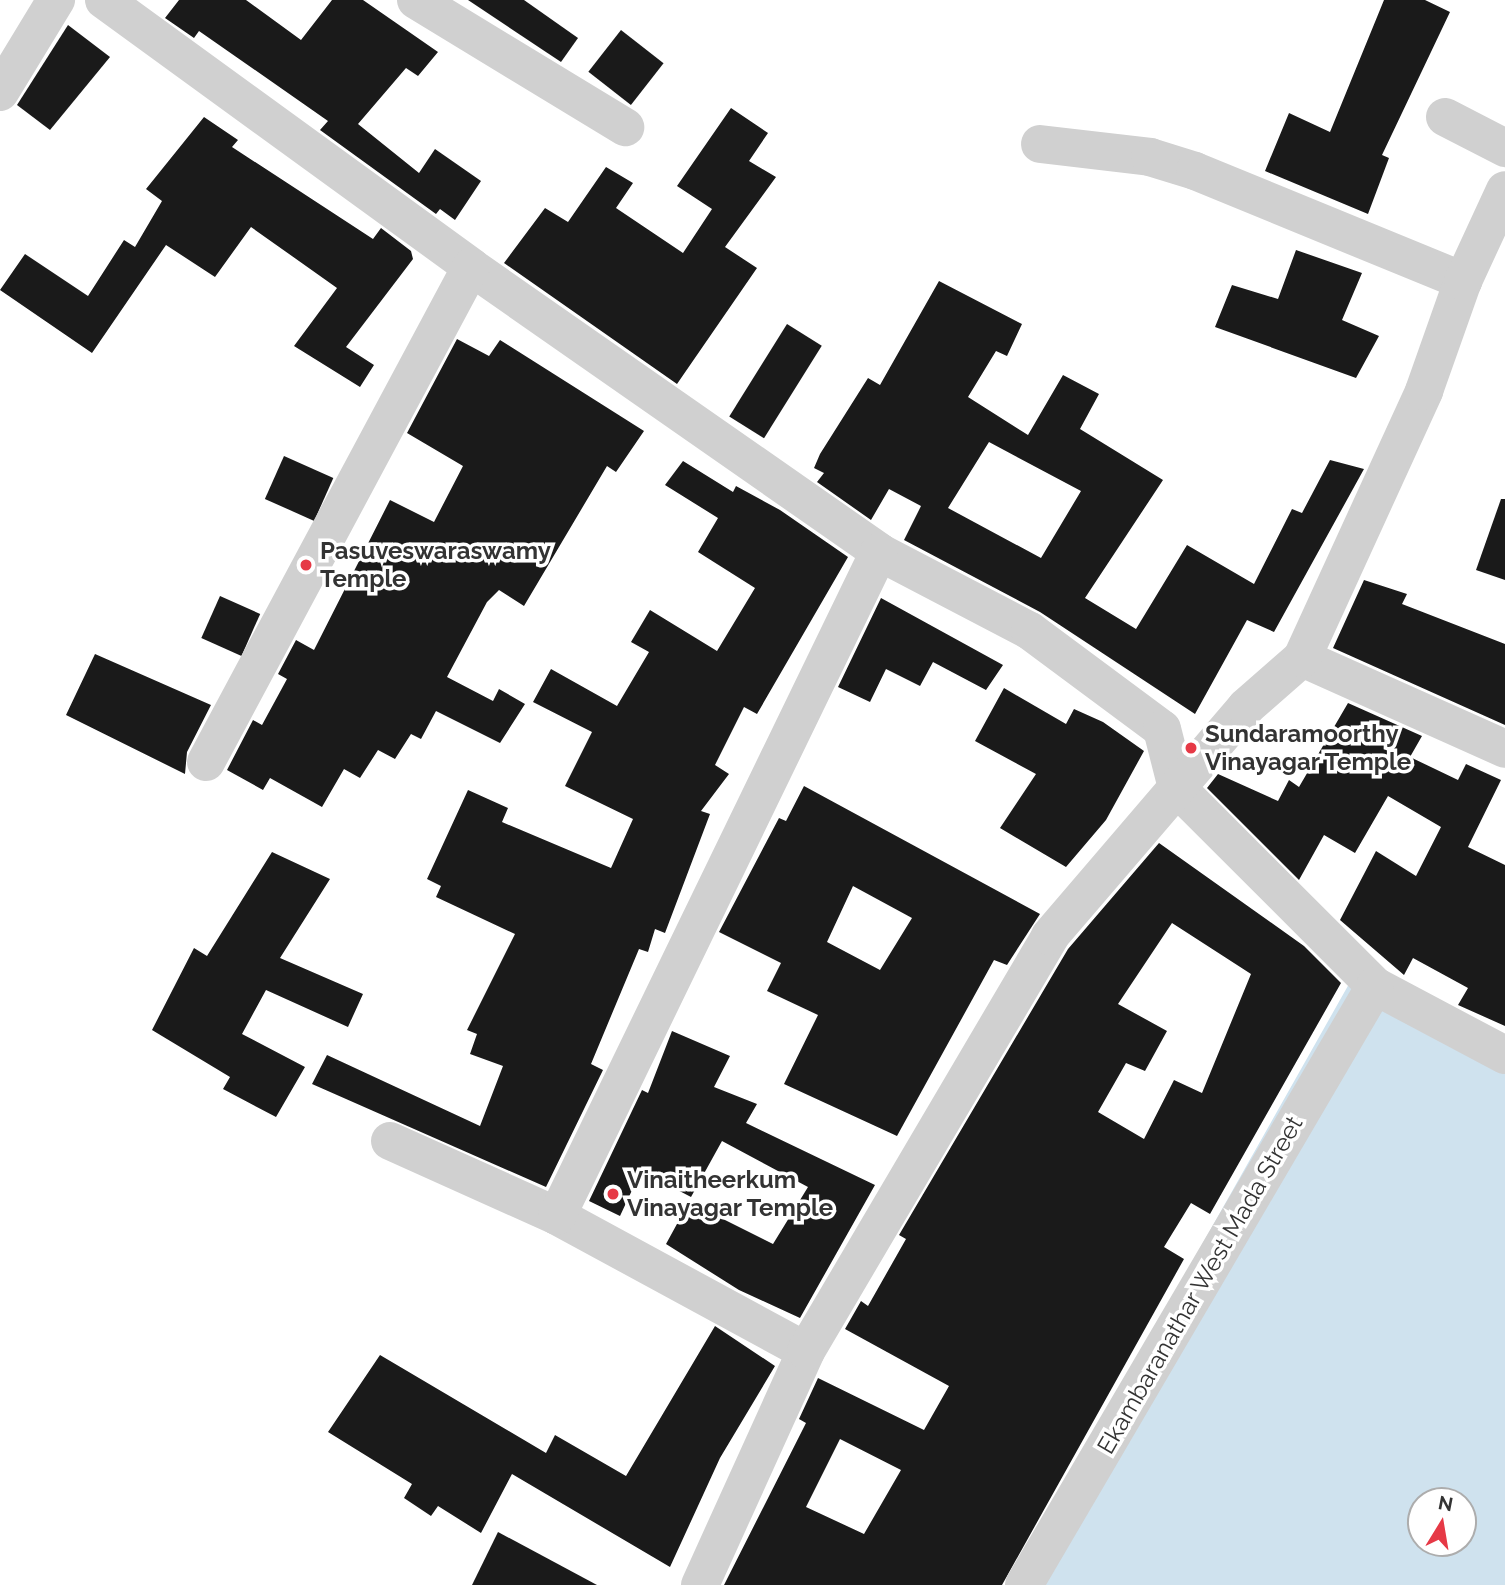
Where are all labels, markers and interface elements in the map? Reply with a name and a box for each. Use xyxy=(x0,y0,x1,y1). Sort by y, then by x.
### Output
place label: Pasuveswaraswamy Temple xyxy=(320,537,551,593)
marker: Pasuveswaraswamy Temple xyxy=(298,557,314,573)
place label: Sundaramoorthy Vinayagar Temple xyxy=(1205,720,1412,776)
marker: Sundaramoorthy Vinayagar Temple xyxy=(1183,740,1199,756)
street label: Ekambaranathar West Mada Street xyxy=(1091,1110,1309,1460)
place label: Vinaitheerkum Vinayagar Temple xyxy=(627,1166,834,1222)
marker: Vinaitheerkum Vinayagar Temple xyxy=(605,1186,621,1202)
north arrow xyxy=(1407,1487,1477,1557)
text: N xyxy=(1436,1491,1455,1516)

